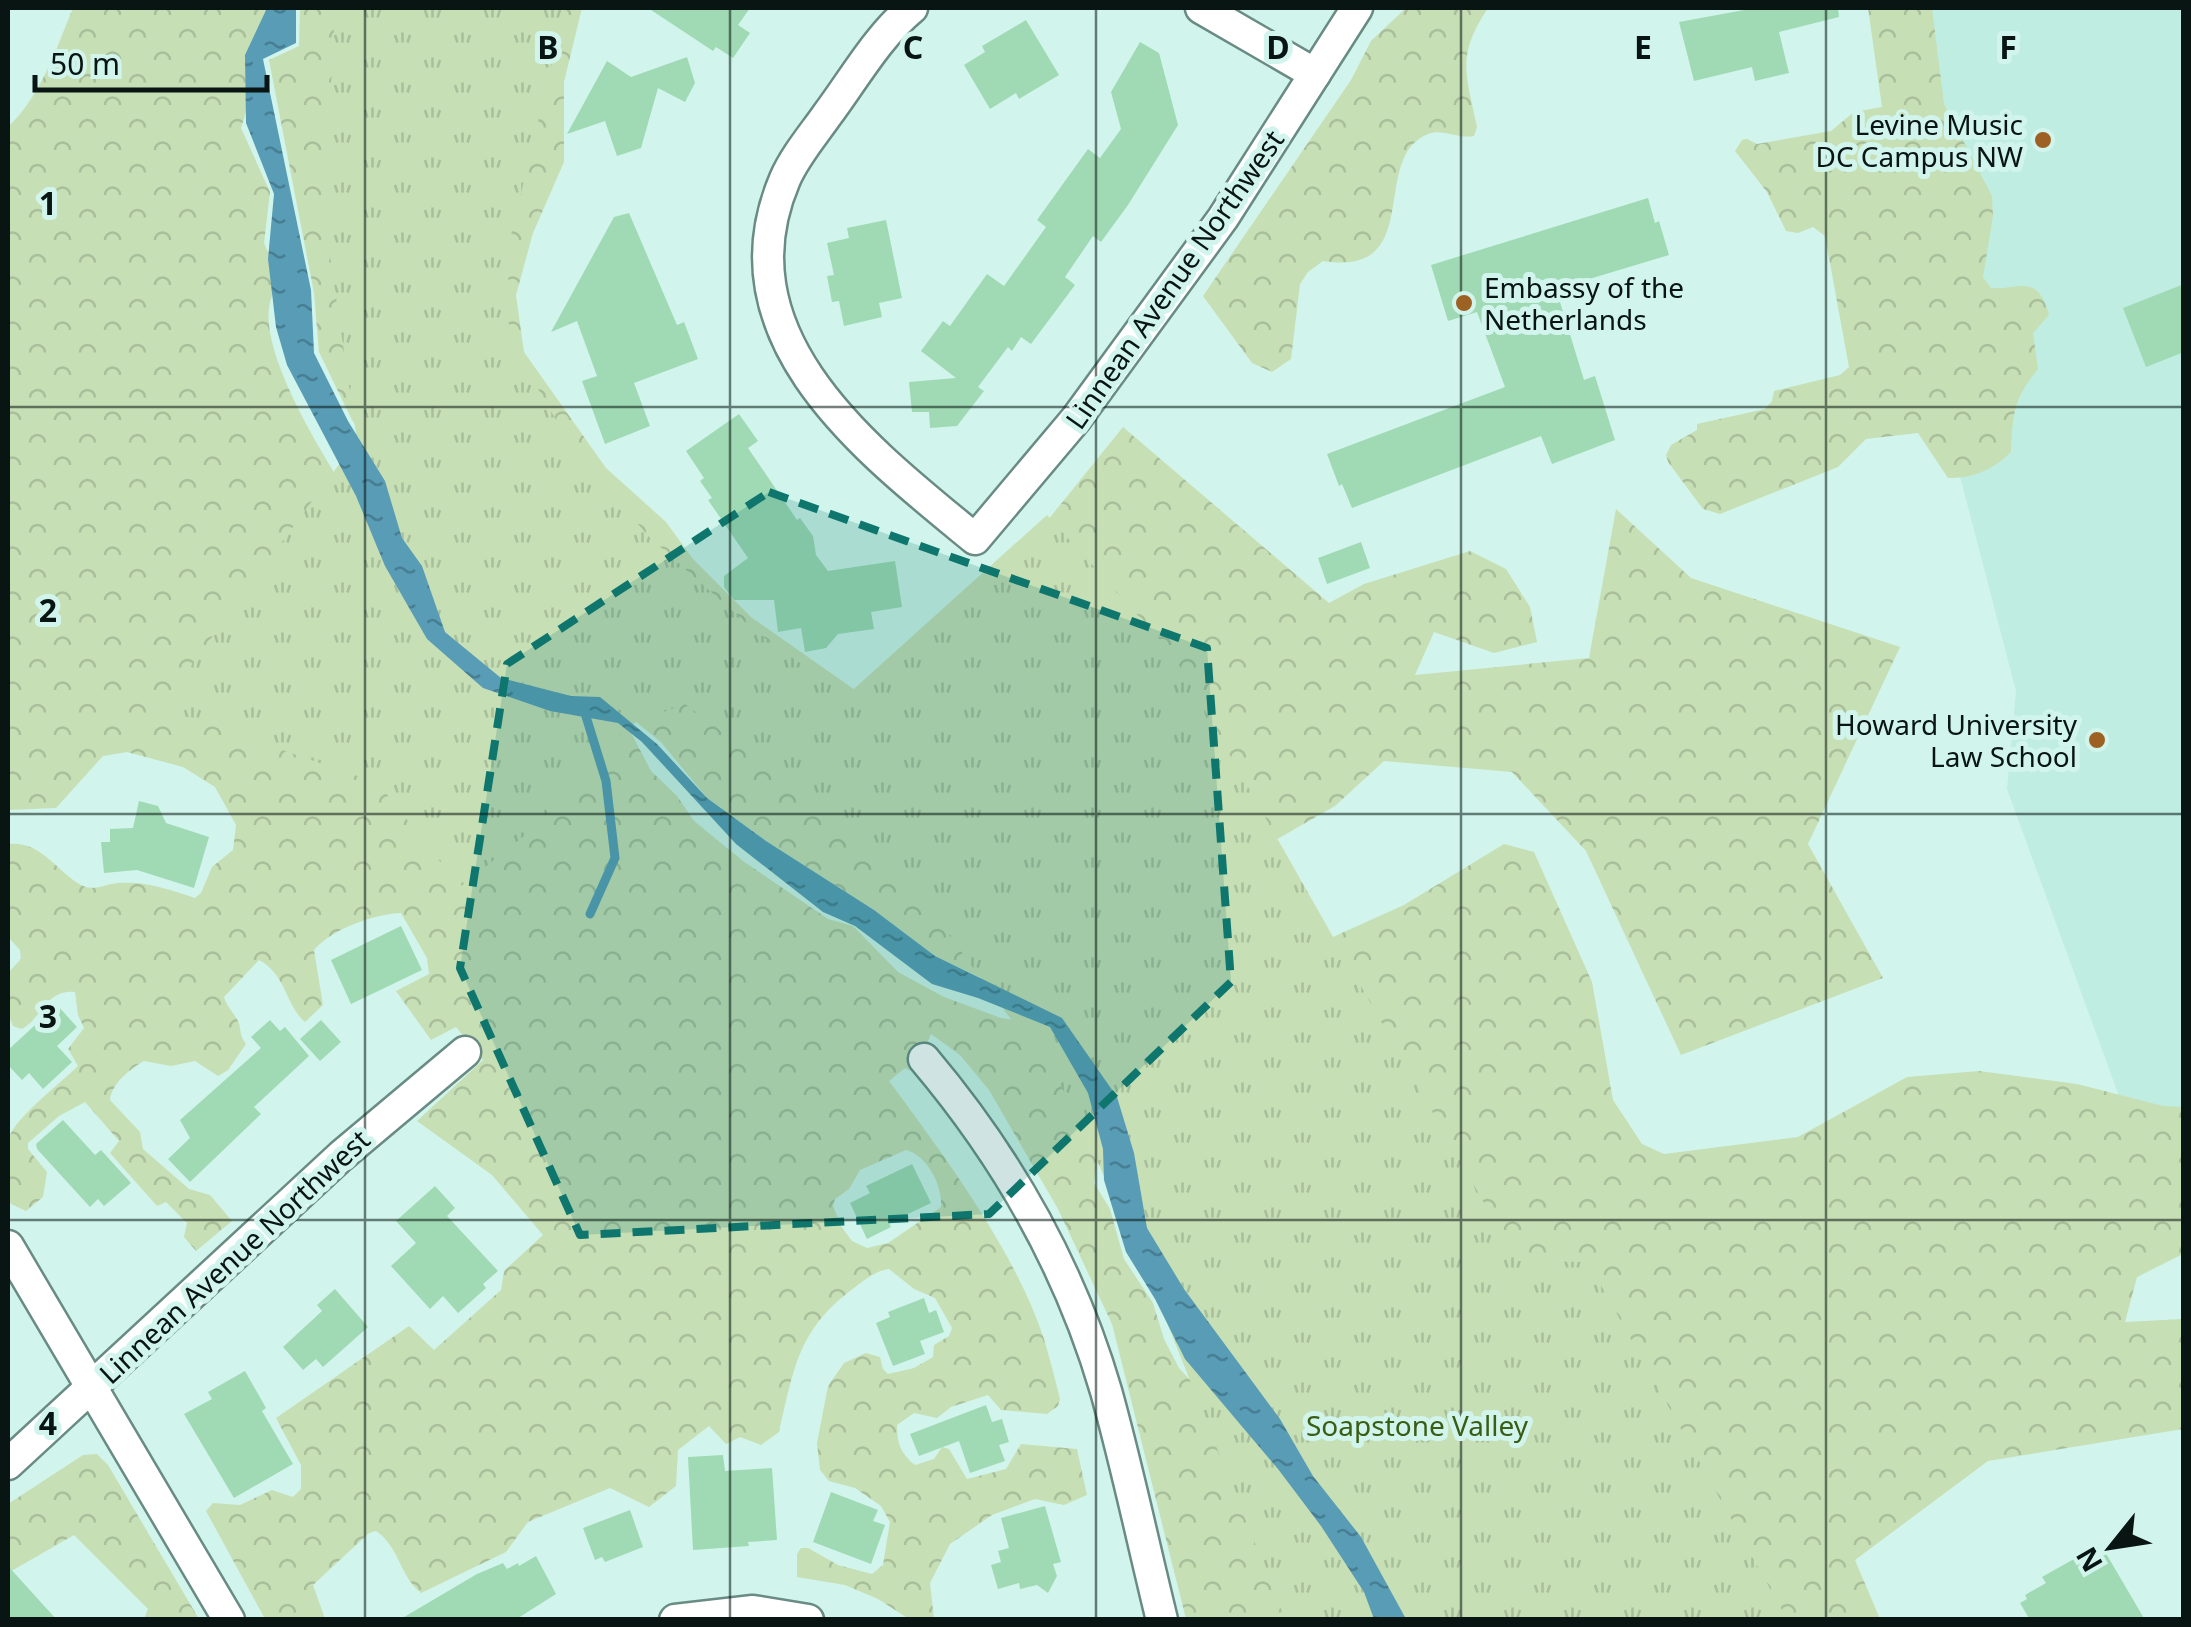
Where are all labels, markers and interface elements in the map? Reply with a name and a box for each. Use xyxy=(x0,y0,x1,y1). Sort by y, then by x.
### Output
text: B xyxy=(537,25,559,68)
text: C xyxy=(903,25,923,68)
text: D xyxy=(1266,25,1290,68)
text: E xyxy=(1634,25,1652,68)
text: F xyxy=(1999,25,2017,68)
scale bar xyxy=(35,30,268,92)
text: 50 m xyxy=(50,43,120,84)
place label: Levine Music DC Campus NW xyxy=(1815,105,2023,175)
street label: Linnean Avenue Northwest xyxy=(1056,122,1292,436)
marker: Levine Music DC Campus NW xyxy=(2032,129,2054,151)
text: 1 xyxy=(39,181,57,224)
place label: Embassy of the Netherlands xyxy=(1484,268,1684,338)
marker: Embassy of the Netherlands xyxy=(1453,292,1475,314)
text: 2 xyxy=(39,588,57,631)
place label: Howard University Law School xyxy=(1835,705,2078,775)
marker: Howard University Law School xyxy=(2086,729,2108,751)
text: 3 xyxy=(39,994,57,1037)
street label: Linnean Avenue Northwest xyxy=(91,1120,377,1392)
text: 4 xyxy=(39,1401,57,1444)
park label: Soapstone Valley xyxy=(1306,1406,1529,1444)
north arrow xyxy=(2061,1497,2161,1597)
text: N xyxy=(2066,1541,2111,1579)

